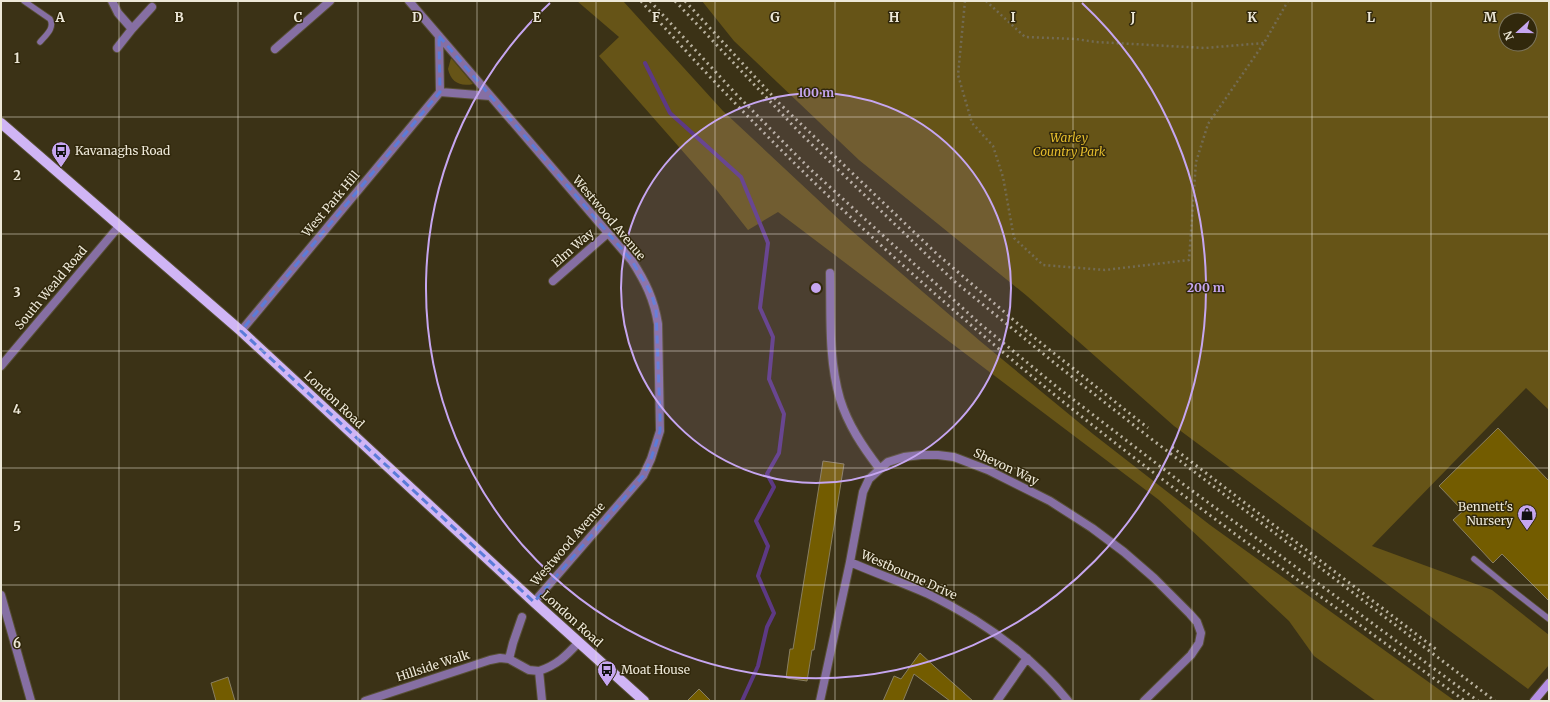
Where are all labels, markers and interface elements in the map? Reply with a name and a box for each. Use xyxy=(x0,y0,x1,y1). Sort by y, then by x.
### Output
text: A xyxy=(54,9,65,26)
text: B xyxy=(174,9,184,26)
text: C xyxy=(294,9,303,26)
text: D xyxy=(412,9,422,26)
text: E xyxy=(533,9,542,26)
text: F xyxy=(652,9,660,26)
text: G xyxy=(770,9,780,26)
text: H xyxy=(889,9,900,26)
text: I xyxy=(1010,9,1016,26)
text: J xyxy=(1129,9,1136,26)
text: K xyxy=(1247,9,1257,26)
text: L xyxy=(1367,9,1376,26)
text: M xyxy=(1483,9,1497,26)
north arrow xyxy=(1498,12,1538,52)
text: N xyxy=(1500,29,1517,42)
text: 1 xyxy=(14,50,20,67)
text: 100 m xyxy=(798,85,834,100)
park label: Warley Country Park xyxy=(1033,130,1106,159)
bus stop icon: Kavanaghs Road xyxy=(50,140,72,168)
place label: Kavanaghs Road xyxy=(75,143,170,158)
text: 2 xyxy=(13,167,21,184)
street label: West Park Hill xyxy=(298,167,363,241)
street label: Westwood Avenue xyxy=(569,172,649,263)
street label: Elm Way xyxy=(549,225,597,270)
street label: South Weald Road xyxy=(11,243,90,332)
text: 200 m xyxy=(1187,280,1225,295)
centre of rings xyxy=(809,281,823,295)
text: 3 xyxy=(13,284,21,301)
street label: London Road xyxy=(301,368,368,431)
text: 4 xyxy=(13,401,22,418)
street label: Shevon Way xyxy=(971,445,1041,488)
street label: Westwood Avenue xyxy=(527,499,608,589)
place label: Bennett's Nursery xyxy=(1458,499,1513,528)
shop icon: Bennett's Nursery xyxy=(1516,503,1538,531)
text: 5 xyxy=(13,518,21,535)
street label: Westbourne Drive xyxy=(858,546,960,603)
street label: London Road xyxy=(539,587,606,650)
text: 6 xyxy=(13,635,21,652)
street label: Hillside Walk xyxy=(394,646,472,684)
bus stop icon: Moat House xyxy=(596,659,618,687)
place label: Moat House xyxy=(621,662,690,677)

